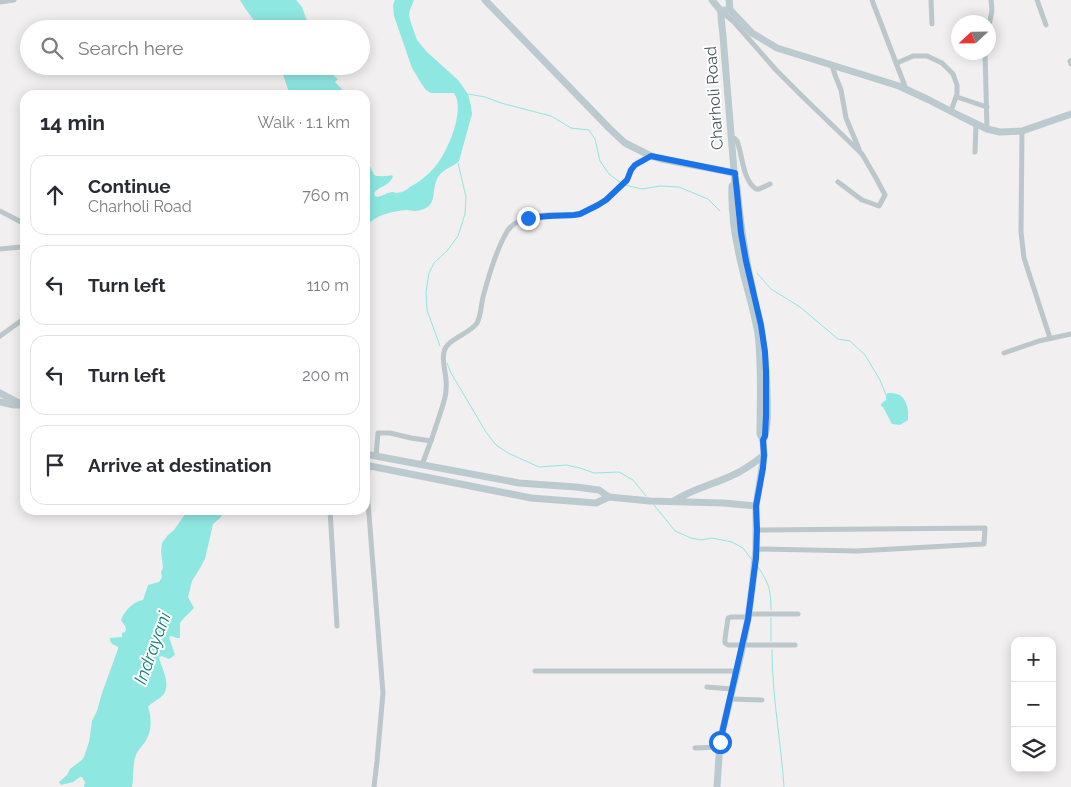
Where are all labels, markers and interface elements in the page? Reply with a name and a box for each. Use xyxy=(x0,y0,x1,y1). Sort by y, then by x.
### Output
north arrow xyxy=(951,15,996,60)
search box xyxy=(20,20,370,75)
icon: search xyxy=(38,34,66,62)
text: Search here xyxy=(78,37,184,59)
street label: Charholi Road xyxy=(701,46,727,150)
text: 14 min xyxy=(40,110,105,135)
text: Walk · 1.1 km xyxy=(257,113,350,132)
text: Continue xyxy=(88,175,171,197)
icon: ahead xyxy=(41,181,69,209)
text: 760 m xyxy=(302,186,349,205)
text: Charholi Road xyxy=(88,197,192,216)
route end xyxy=(517,207,540,230)
icon: left xyxy=(41,271,69,299)
text: Turn left xyxy=(88,274,165,296)
text: 110 m xyxy=(307,276,349,295)
icon: left xyxy=(41,361,69,389)
text: Turn left xyxy=(88,364,165,386)
text: 200 m xyxy=(302,366,349,385)
icon: arrive xyxy=(41,451,69,479)
text: Arrive at destination xyxy=(88,454,272,476)
water label: Indrayani xyxy=(129,608,175,687)
map controls xyxy=(1011,637,1056,772)
button: + xyxy=(1011,637,1056,682)
button: − xyxy=(1011,682,1056,727)
button: layers xyxy=(1011,727,1056,772)
route start xyxy=(709,731,732,754)

